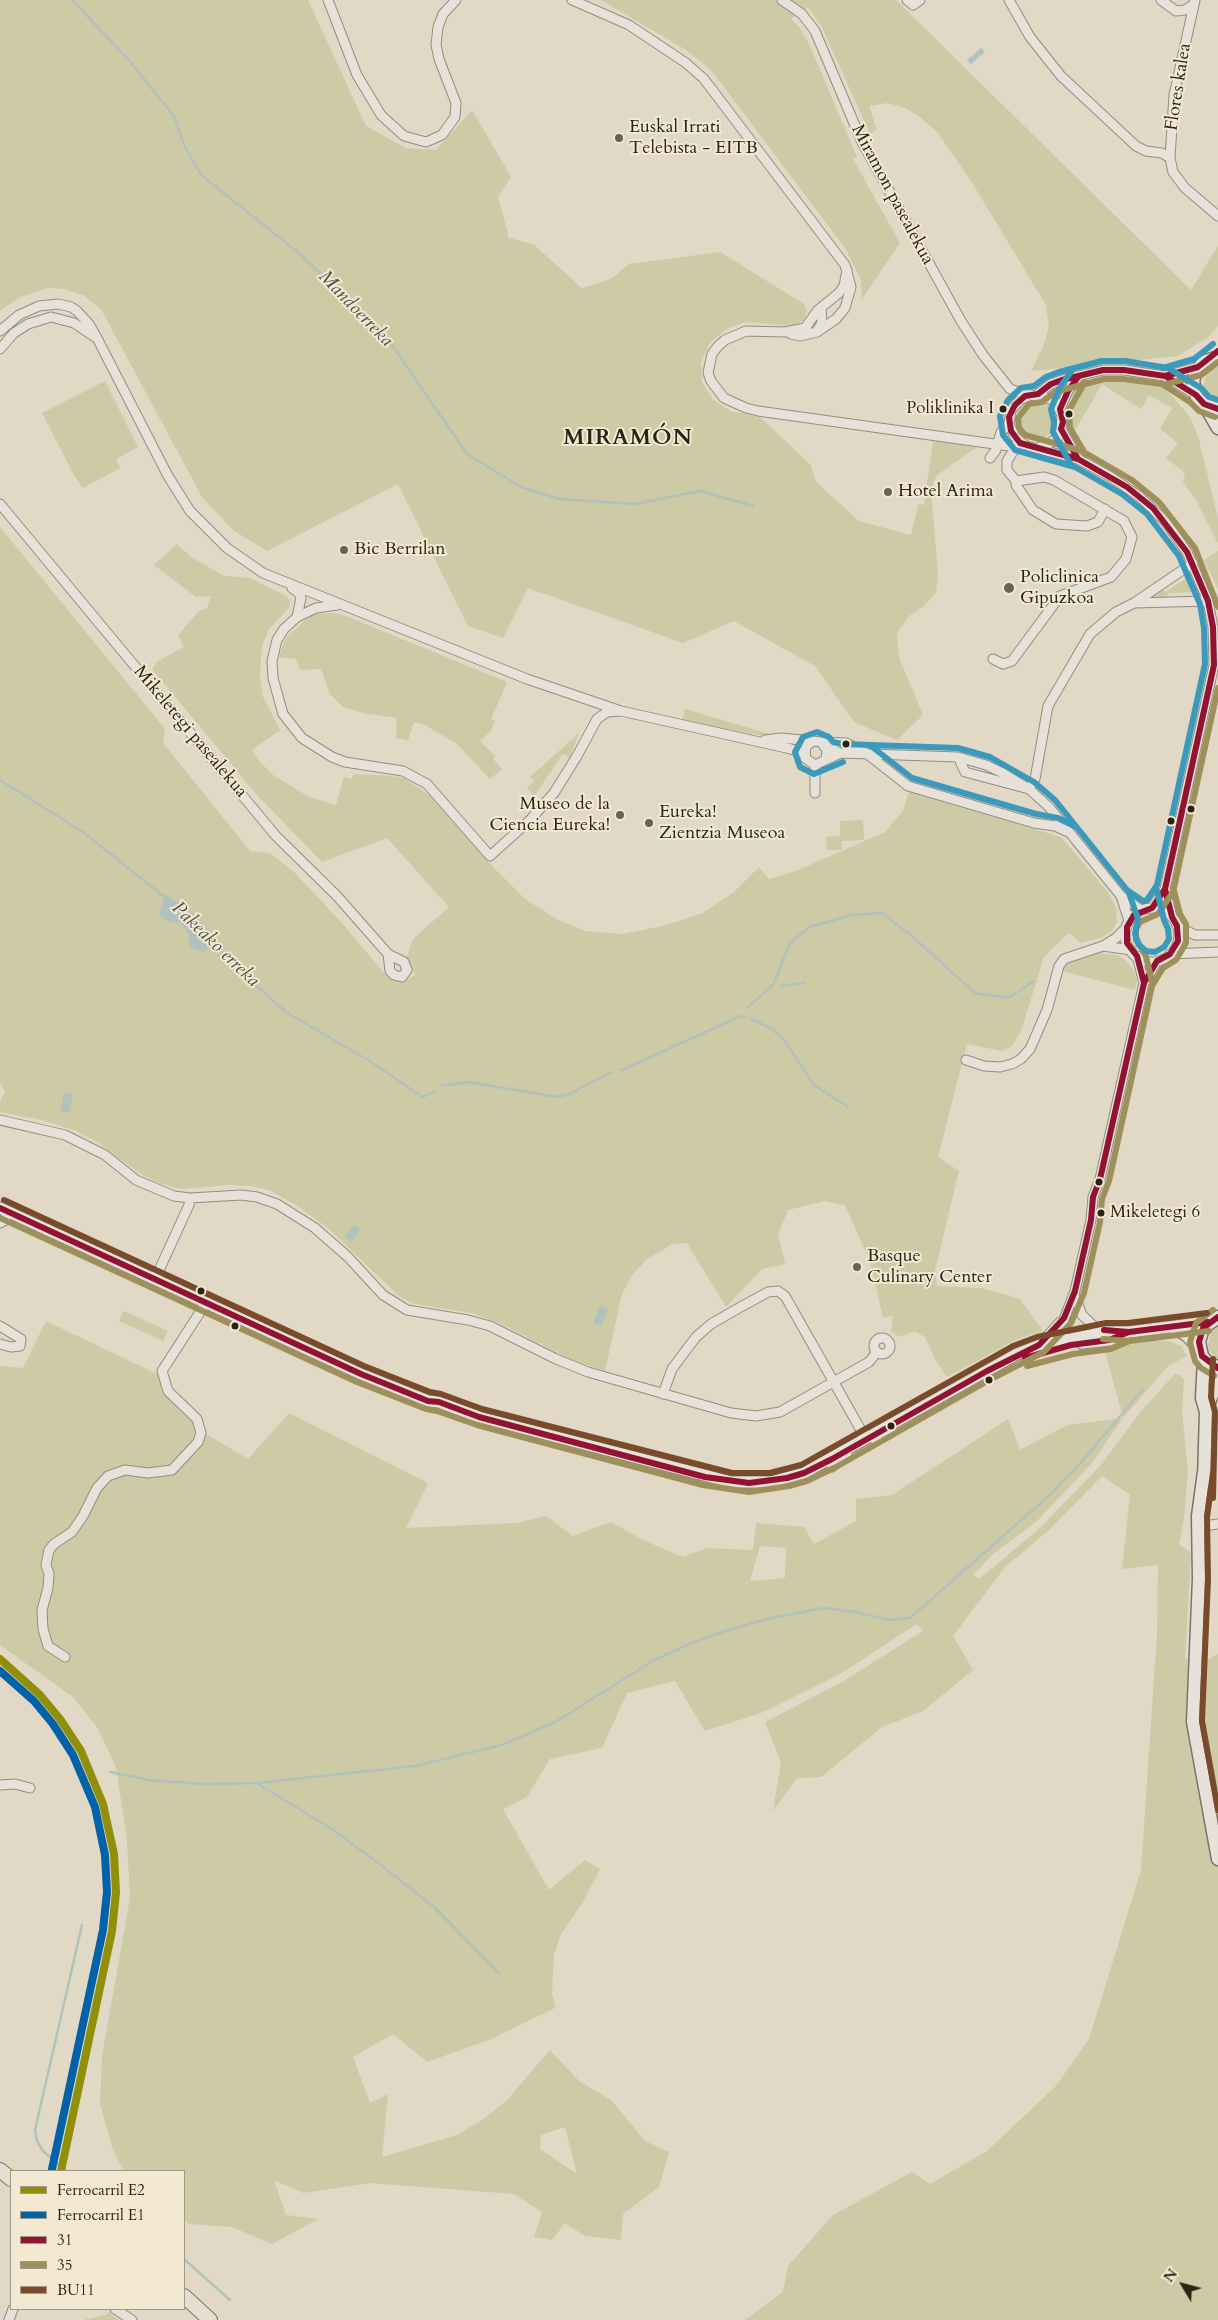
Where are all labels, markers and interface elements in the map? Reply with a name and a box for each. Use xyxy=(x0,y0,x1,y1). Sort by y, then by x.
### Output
street label: Flores kalea xyxy=(1161,42,1197,132)
place label: Euskal Irrati Telebista - EITB xyxy=(629,117,758,160)
street label: Miramon pasealekua xyxy=(846,121,938,269)
marker: Euskal Irrati Telebista - EITB xyxy=(613,132,625,144)
water label: Mandoerreka xyxy=(313,266,397,352)
place label: Poliklinika I xyxy=(906,399,994,419)
marker: Poliklinika I xyxy=(998,404,1008,414)
unlabelled marker xyxy=(1064,409,1074,419)
district label: MIRAMÓN xyxy=(562,426,694,452)
place label: Hotel Arima xyxy=(898,481,993,503)
marker: Hotel Arima xyxy=(882,486,894,498)
place label: Bic Berrilan xyxy=(354,539,446,561)
marker: Bic Berrilan xyxy=(338,544,350,556)
place label: Policlinica Gipuzkoa xyxy=(1020,567,1099,610)
marker: Policlinica Gipuzkoa xyxy=(1002,581,1016,595)
street label: Mikeletegi pasealekua xyxy=(128,662,252,802)
unlabelled marker xyxy=(841,739,851,749)
place label: Museo de la Ciencia Eureka! xyxy=(489,794,610,836)
place label: Eureka! Zientzia Museoa xyxy=(659,802,785,844)
unlabelled marker xyxy=(1186,804,1196,814)
marker: Museo de la Ciencia Eureka! xyxy=(614,809,626,821)
unlabelled marker xyxy=(1166,816,1176,826)
marker: Eureka! Zientzia Museoa xyxy=(643,817,655,829)
water label: Pakeako erreka xyxy=(166,897,264,993)
unlabelled marker xyxy=(1094,1177,1104,1187)
place label: Mikeletegi 6 xyxy=(1110,1203,1200,1223)
marker: Mikeletegi 6 xyxy=(1096,1208,1106,1218)
place label: Basque Culinary Center xyxy=(867,1246,992,1288)
marker: Basque Culinary Center xyxy=(851,1261,863,1273)
unlabelled marker xyxy=(196,1286,206,1296)
unlabelled marker xyxy=(230,1321,240,1331)
unlabelled marker xyxy=(984,1375,994,1385)
unlabelled marker xyxy=(886,1421,896,1431)
legend xyxy=(10,2170,185,2310)
text: Ferrocarril E2 xyxy=(57,2180,145,2200)
text: Ferrocarril E1 xyxy=(57,2205,145,2225)
text: 31 xyxy=(57,2230,72,2250)
text: 35 xyxy=(57,2255,72,2275)
north arrow xyxy=(1158,2260,1208,2310)
text: N xyxy=(1159,2265,1182,2286)
text: BU11 xyxy=(57,2280,95,2300)

